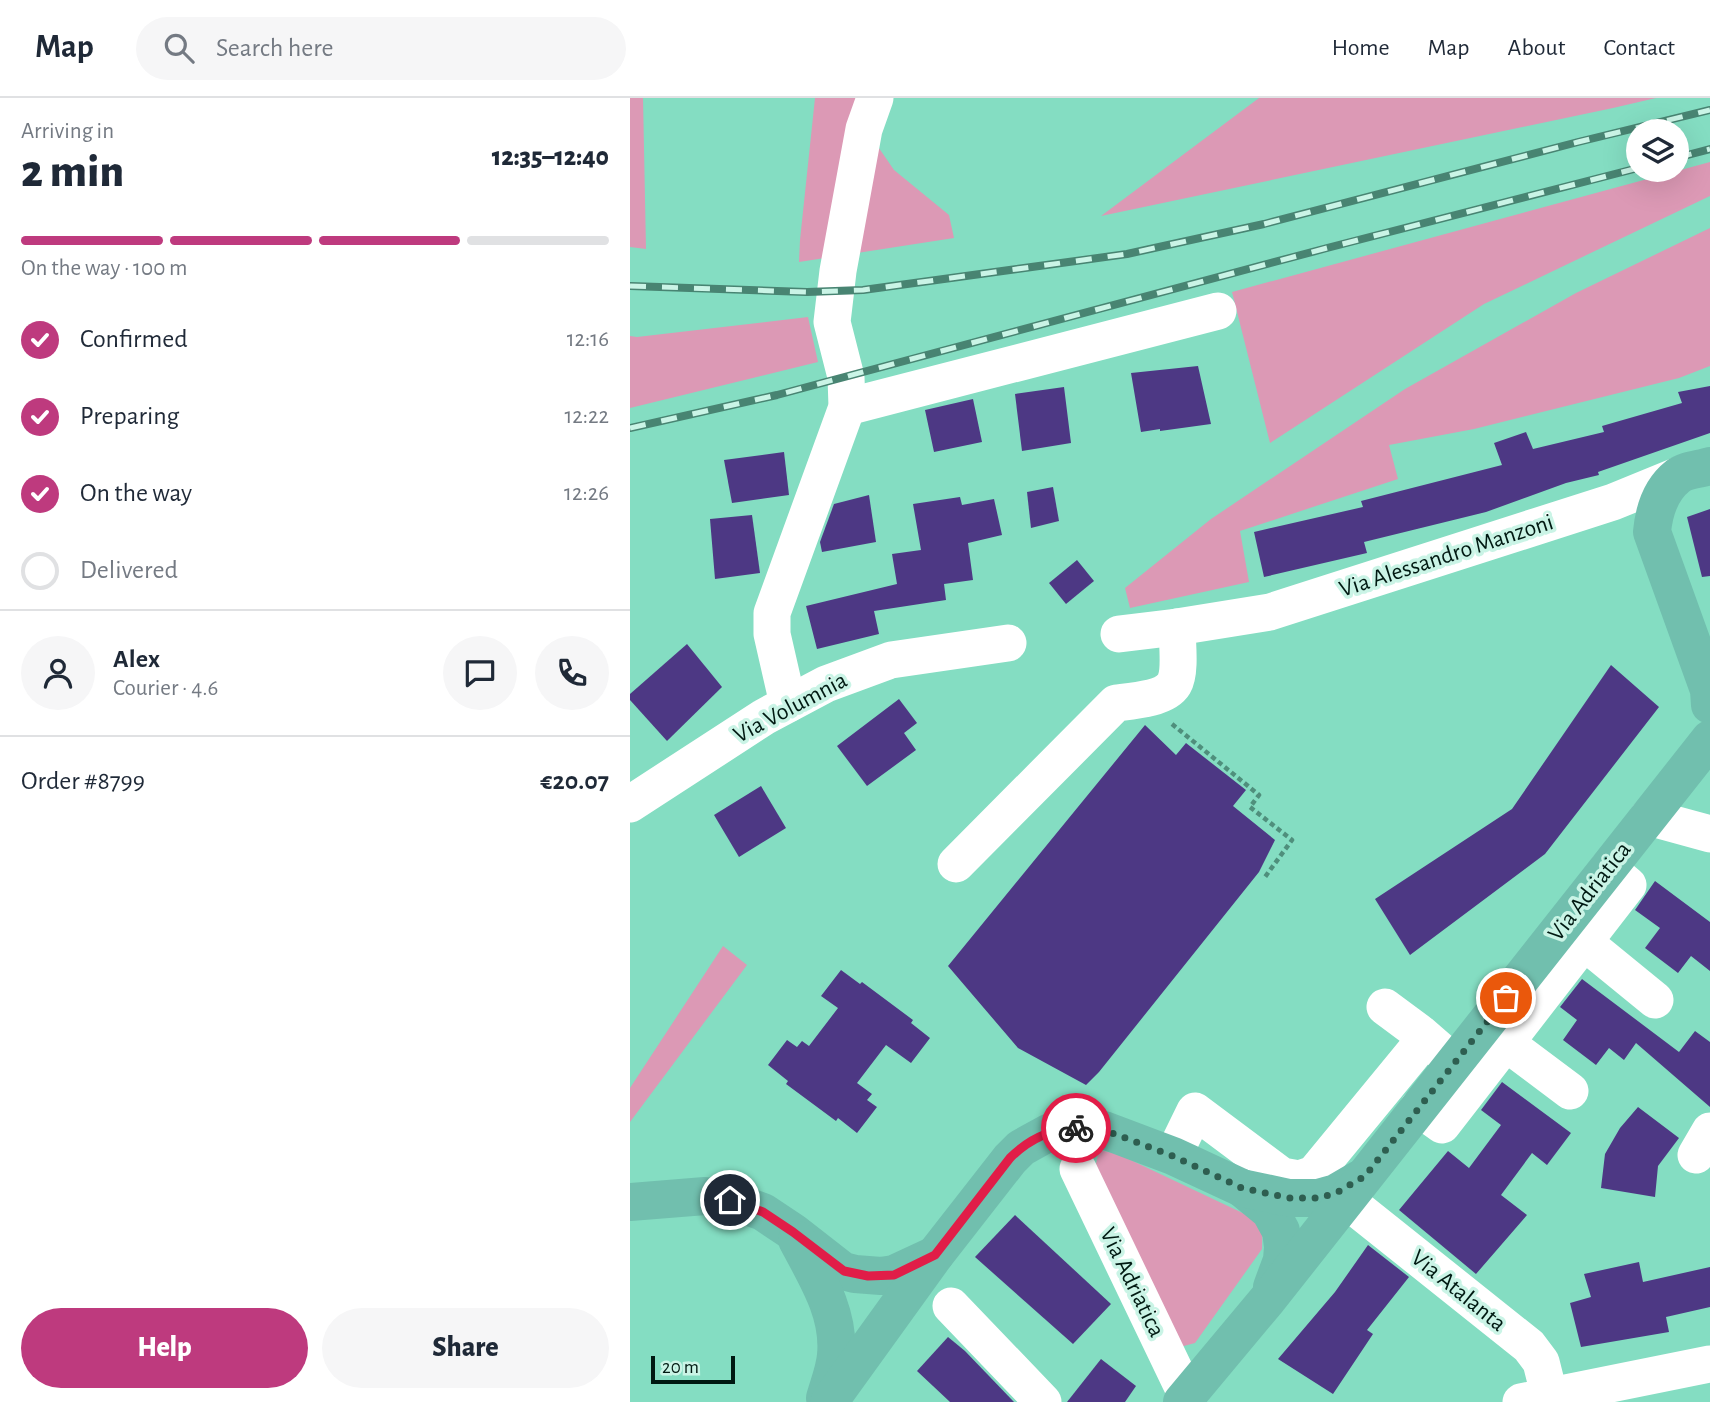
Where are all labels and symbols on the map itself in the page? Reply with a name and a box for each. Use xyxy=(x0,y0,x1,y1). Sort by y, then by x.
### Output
street label: Via Alessandro Manzoni xyxy=(1336,510,1556,602)
street label: Via Volumnia xyxy=(730,668,851,748)
street label: Via Adriatica xyxy=(1544,838,1636,946)
pin xyxy=(1476,968,1536,1028)
courier xyxy=(1041,1093,1111,1163)
pin xyxy=(700,1170,760,1230)
street label: Via Adriatica xyxy=(1095,1224,1169,1341)
street label: Via Atalanta xyxy=(1406,1245,1510,1336)
scale bar xyxy=(651,1353,735,1385)

